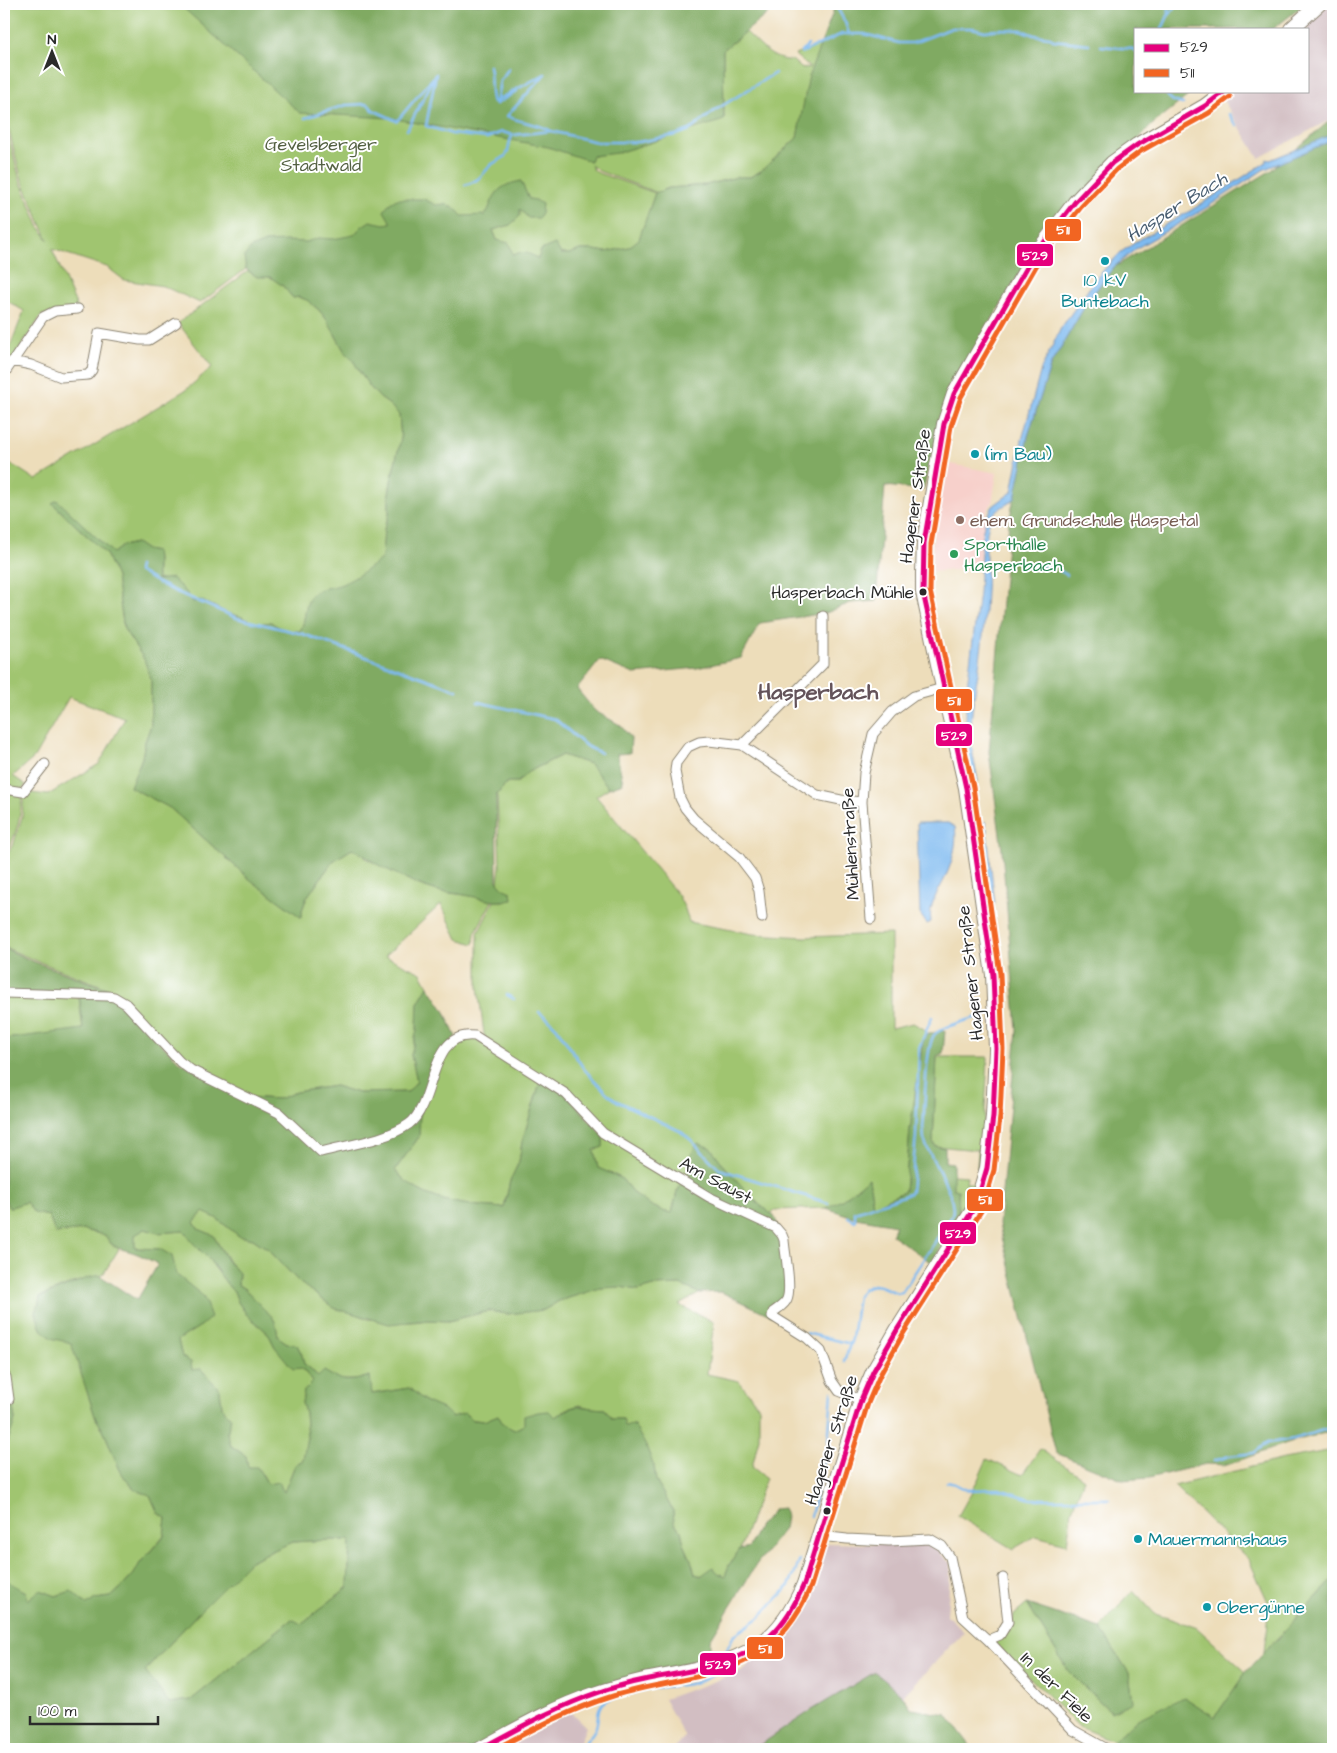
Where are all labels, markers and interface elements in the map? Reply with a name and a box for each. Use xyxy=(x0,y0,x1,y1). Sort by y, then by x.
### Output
north arrow xyxy=(28,28,78,78)
legend xyxy=(1134,28,1310,92)
text: N xyxy=(48,30,57,50)
text: 529 xyxy=(1180,37,1208,58)
text: 511 xyxy=(1180,63,1195,84)
park label: Gevelsberger Stadtwald xyxy=(265,132,377,178)
water label: Hasper Bach xyxy=(1121,165,1234,249)
line badge: 511 xyxy=(1044,218,1082,242)
text: 511 xyxy=(1056,220,1070,240)
line badge: 529 xyxy=(1016,243,1054,267)
text: 529 xyxy=(1022,246,1048,266)
marker: 10 kV Buntebach xyxy=(1099,255,1111,267)
place label: 10 kV Buntebach xyxy=(1061,268,1149,314)
street label: Hagener Straße xyxy=(894,427,938,565)
place label: (im Bau) xyxy=(985,442,1052,467)
marker: (im Bau) xyxy=(969,448,981,460)
place label: ehem. Grundschule Haspetal xyxy=(970,508,1198,533)
marker: ehem. Grundschule Haspetal xyxy=(954,514,966,526)
place label: Sporthalle Hasperbach xyxy=(964,532,1062,578)
marker: Sporthalle Hasperbach xyxy=(948,548,960,560)
place label: Hasperbach Mühle xyxy=(771,581,914,605)
marker: Hasperbach Mühle xyxy=(918,587,928,597)
district label: Hasperbach xyxy=(758,677,879,708)
line badge: 511 xyxy=(935,688,973,712)
text: 511 xyxy=(947,691,961,711)
line badge: 529 xyxy=(935,723,973,747)
text: 529 xyxy=(941,726,967,746)
street label: Mühlenstraße xyxy=(835,787,866,901)
street label: Hagener Straße xyxy=(951,904,991,1042)
street label: Am Saust xyxy=(675,1151,757,1210)
line badge: 511 xyxy=(966,1188,1004,1212)
text: 511 xyxy=(978,1190,992,1210)
line badge: 529 xyxy=(939,1221,977,1245)
text: 529 xyxy=(945,1224,971,1244)
street label: Hagener Straße xyxy=(799,1372,865,1509)
unlabelled marker xyxy=(822,1506,832,1516)
place label: Mauermannshaus xyxy=(1148,1527,1287,1552)
marker: Mauermannshaus xyxy=(1132,1533,1144,1545)
place label: Obergünne xyxy=(1217,1595,1305,1621)
marker: Obergünne xyxy=(1201,1601,1213,1613)
line badge: 511 xyxy=(746,1636,784,1660)
text: 511 xyxy=(758,1639,772,1659)
street label: In der Fiele xyxy=(1015,1646,1099,1729)
line badge: 529 xyxy=(699,1652,737,1676)
text: 529 xyxy=(705,1655,731,1675)
scale bar xyxy=(30,1693,158,1725)
text: 100 m xyxy=(38,1701,77,1722)

